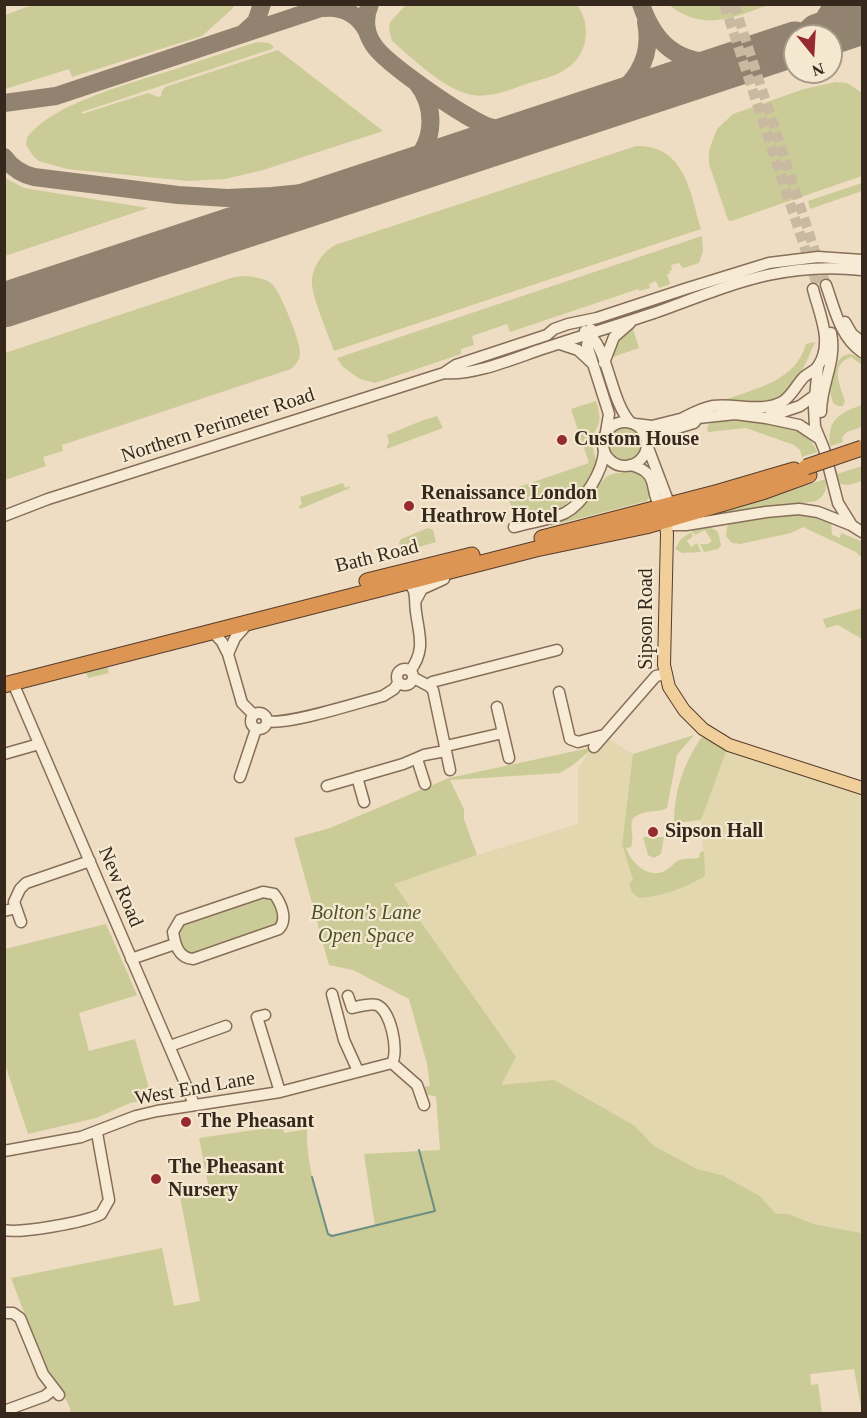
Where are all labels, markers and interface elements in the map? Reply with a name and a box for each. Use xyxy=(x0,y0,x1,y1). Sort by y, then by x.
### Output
north arrow xyxy=(783,24,843,84)
text: N xyxy=(810,60,826,80)
street label: Northern Perimeter Road xyxy=(118,383,318,469)
place label: Custom House xyxy=(574,428,699,452)
marker: Custom House xyxy=(555,433,569,447)
place label: Renaissance London Heathrow Hotel xyxy=(421,482,597,529)
marker: Renaissance London Heathrow Hotel xyxy=(402,499,416,513)
street label: Bath Road xyxy=(333,535,421,579)
street label: Sipson Road xyxy=(635,568,659,670)
place label: Sipson Hall xyxy=(665,820,763,844)
marker: Sipson Hall xyxy=(646,825,660,839)
street label: New Road xyxy=(92,843,148,931)
park label: Bolton's Lane Open Space xyxy=(311,902,421,949)
street label: West End Lane xyxy=(133,1067,257,1111)
place label: The Pheasant xyxy=(198,1110,314,1134)
marker: The Pheasant xyxy=(179,1115,193,1129)
place label: The Pheasant Nursery xyxy=(168,1156,284,1203)
marker: The Pheasant Nursery xyxy=(149,1172,163,1186)

